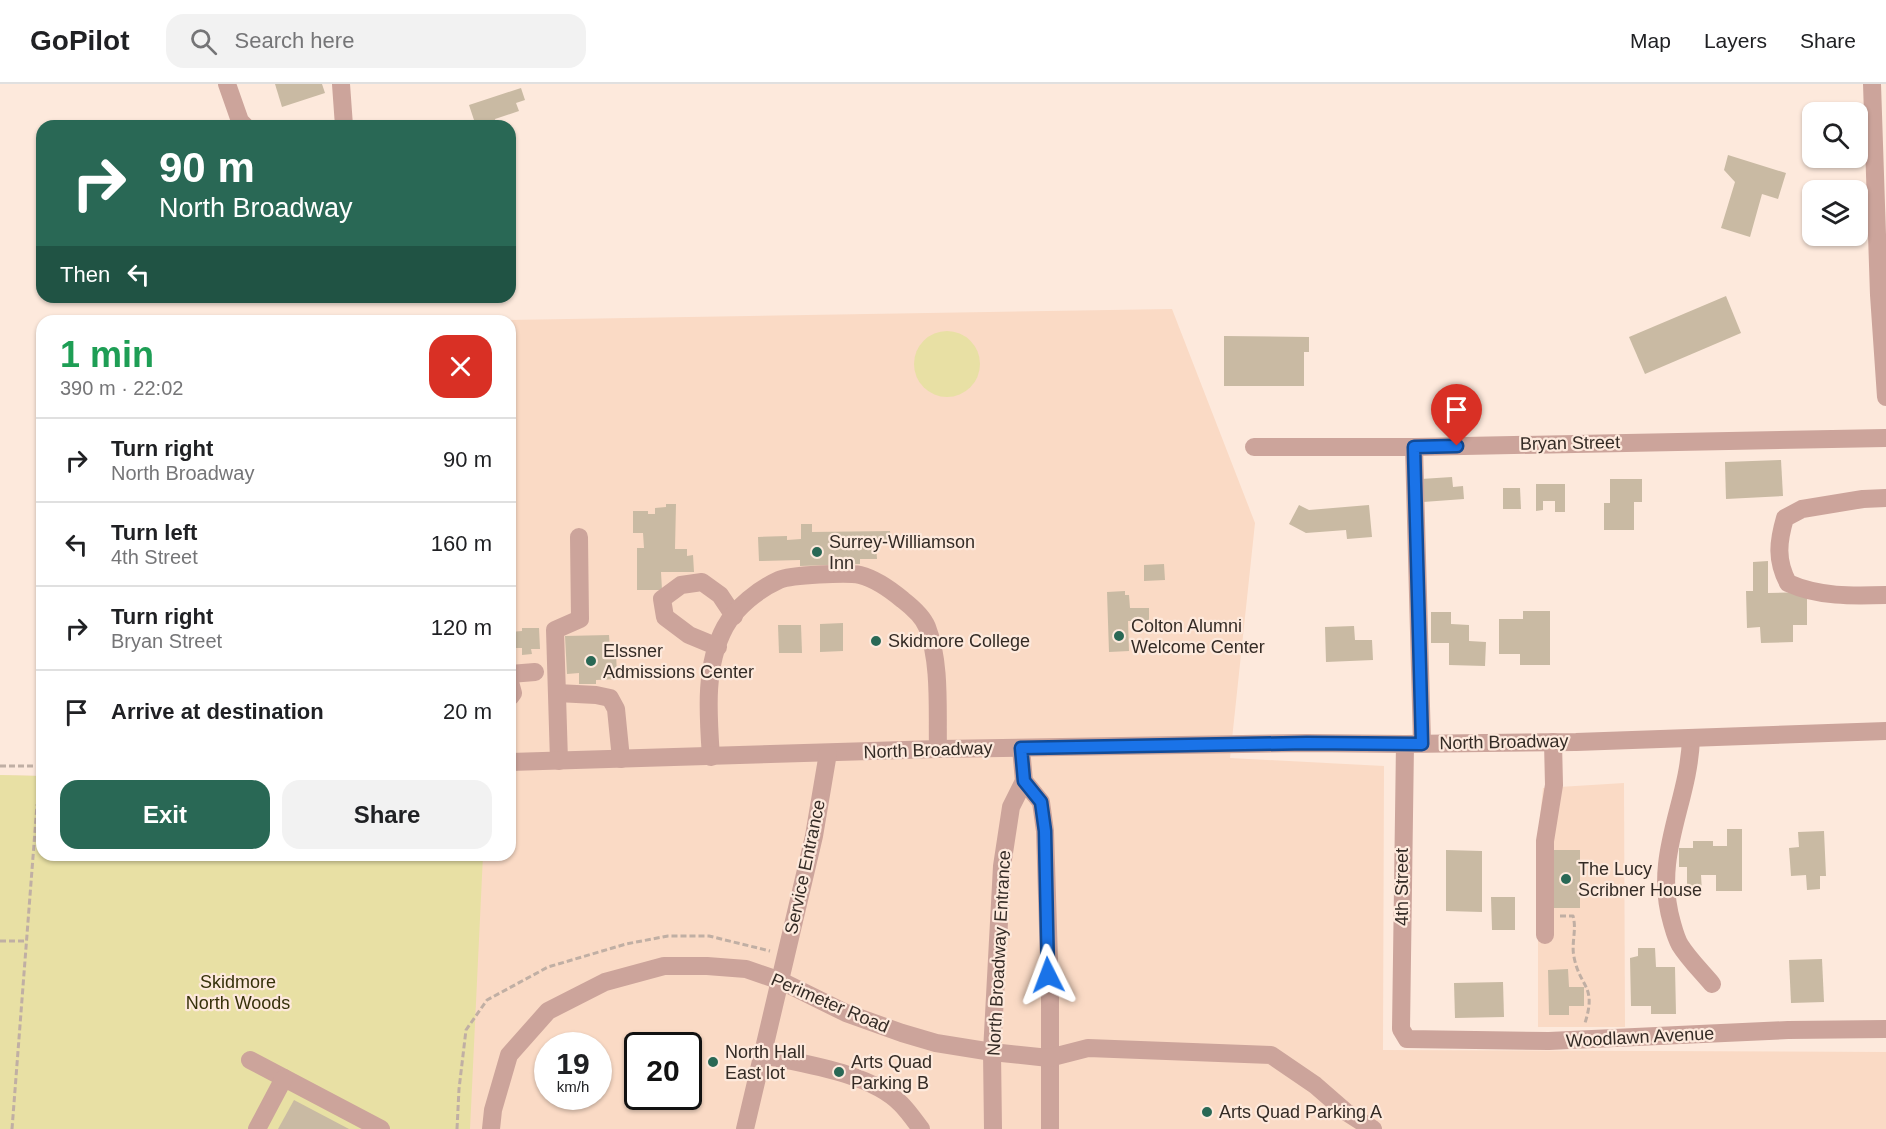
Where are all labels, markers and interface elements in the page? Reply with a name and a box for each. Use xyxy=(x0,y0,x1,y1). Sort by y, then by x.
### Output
search box xyxy=(166,14,586,68)
text: GoPilot xyxy=(30,25,130,56)
icon: search xyxy=(187,25,220,58)
text: Search here xyxy=(235,28,354,53)
text: Map xyxy=(1630,29,1671,52)
text: Layers xyxy=(1704,29,1767,52)
text: Share xyxy=(1800,29,1856,52)
map controls xyxy=(1802,102,1868,246)
button: search xyxy=(1802,102,1868,168)
icon: right xyxy=(60,144,138,222)
text: 90 m xyxy=(159,144,255,191)
button: layers xyxy=(1802,180,1868,246)
text: North Broadway xyxy=(159,193,353,223)
icon: left xyxy=(122,258,155,291)
text: Then xyxy=(60,262,110,287)
text: 1 min xyxy=(60,334,154,375)
button: close xyxy=(429,335,492,398)
text: 390 m · 22:02 xyxy=(60,377,183,399)
pin xyxy=(1431,384,1482,446)
icon: arrive xyxy=(1440,393,1473,426)
street label: Bryan Street xyxy=(1520,432,1620,454)
text: Turn right xyxy=(111,436,213,461)
icon: right xyxy=(60,444,93,477)
text: 90 m xyxy=(443,447,492,472)
text: North Broadway xyxy=(111,462,254,484)
text: Turn left xyxy=(111,520,197,545)
icon: left xyxy=(60,528,93,561)
text: 160 m xyxy=(431,531,492,556)
place label: Surrey-Williamson Inn xyxy=(829,532,975,573)
marker: Surrey-Williamson Inn xyxy=(810,545,824,559)
text: 4th Street xyxy=(111,546,198,568)
text: Turn right xyxy=(111,604,213,629)
icon: right xyxy=(60,612,93,645)
text: 120 m xyxy=(431,615,492,640)
place label: Colton Alumni Welcome Center xyxy=(1131,616,1265,657)
marker: Colton Alumni Welcome Center xyxy=(1112,629,1126,643)
text: Bryan Street xyxy=(111,630,222,652)
place label: Skidmore College xyxy=(888,631,1030,651)
marker: Skidmore College xyxy=(869,634,883,648)
place label: Elssner Admissions Center xyxy=(603,641,754,682)
marker: Elssner Admissions Center xyxy=(584,654,598,668)
icon: arrive xyxy=(60,696,93,729)
text: Arrive at destination xyxy=(111,699,324,724)
text: 20 m xyxy=(443,699,492,724)
street label: North Broadway xyxy=(1439,731,1569,753)
street label: North Broadway xyxy=(863,738,993,762)
button: Exit xyxy=(60,780,270,849)
button: Share xyxy=(282,780,492,849)
street label: Service Entrance xyxy=(781,798,829,936)
street label: 4th Street xyxy=(1392,848,1412,926)
street label: North Broadway Entrance xyxy=(984,850,1014,1056)
place label: The Lucy Scribner House xyxy=(1578,859,1702,900)
marker: The Lucy Scribner House xyxy=(1559,872,1573,886)
position arrow xyxy=(1016,943,1080,1007)
street label: Perimeter Road xyxy=(768,969,892,1037)
park label: Skidmore North Woods xyxy=(186,972,290,1013)
street label: Woodlawn Avenue xyxy=(1565,1023,1715,1051)
speed limit sign: 20 xyxy=(624,1032,702,1110)
place label: North Hall East lot xyxy=(725,1042,805,1083)
text: 19 xyxy=(556,1047,590,1080)
place label: Arts Quad Parking B xyxy=(851,1052,932,1093)
marker: North Hall East lot xyxy=(706,1055,720,1069)
marker: Arts Quad Parking B xyxy=(832,1065,846,1079)
text: km/h xyxy=(557,1078,589,1095)
place label: Arts Quad Parking A xyxy=(1219,1102,1382,1122)
marker: Arts Quad Parking A xyxy=(1200,1105,1214,1119)

